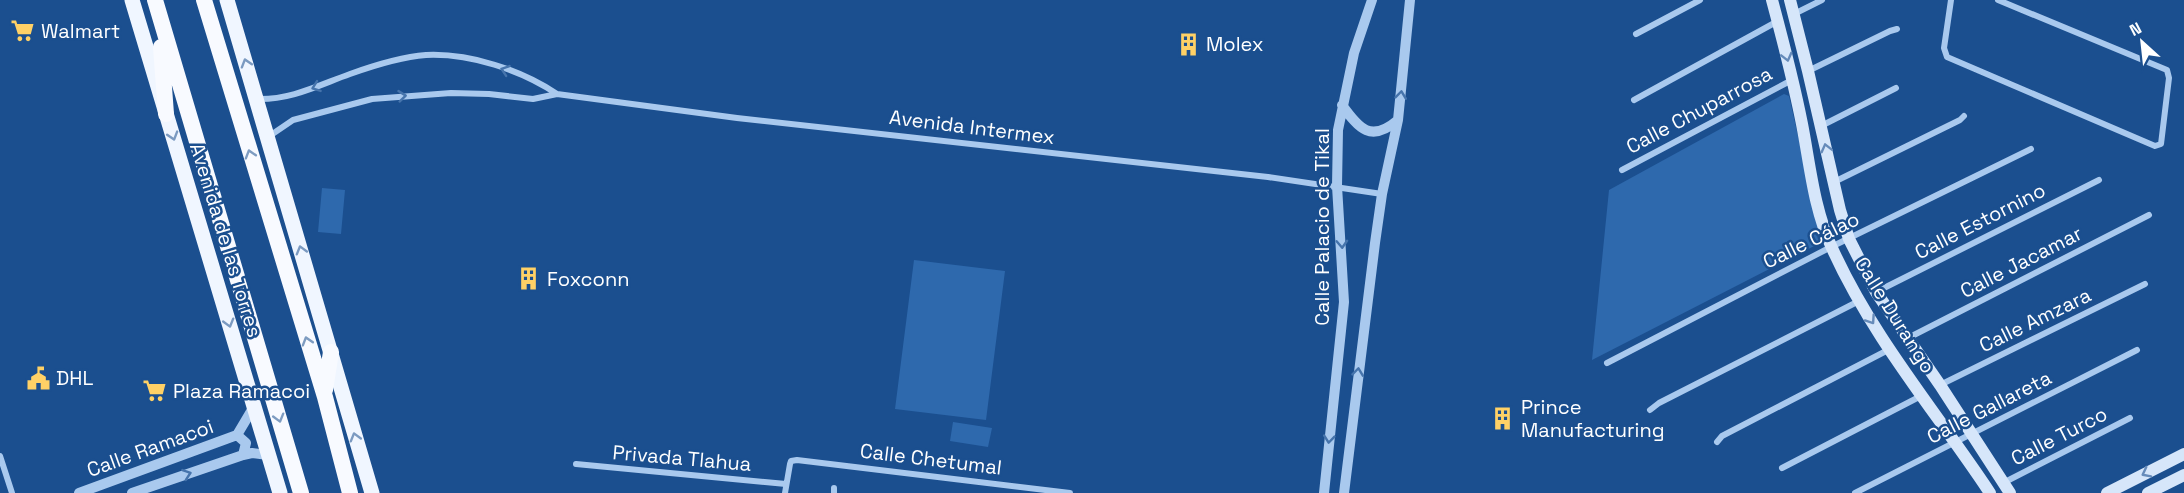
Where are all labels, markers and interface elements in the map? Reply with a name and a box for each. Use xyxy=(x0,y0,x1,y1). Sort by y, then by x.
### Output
north arrow xyxy=(2112,12,2172,72)
text: N xyxy=(2126,17,2145,41)
supermarket icon: Walmart xyxy=(10,18,36,44)
place label: Walmart xyxy=(41,18,120,44)
building icon: Molex xyxy=(1175,31,1201,57)
place label: Molex xyxy=(1206,31,1264,57)
one-way arrow xyxy=(1779,52,1792,62)
one-way arrow xyxy=(241,58,253,68)
street label: Calle Chuparrosa xyxy=(1621,61,1777,159)
one-way arrow xyxy=(500,64,511,77)
one-way arrow xyxy=(312,79,322,92)
one-way arrow xyxy=(397,90,406,103)
one-way arrow xyxy=(1394,90,1407,100)
street label: Avenida Intermex xyxy=(888,104,1056,150)
street label: Calle Palacio de Tikal xyxy=(1309,128,1335,326)
one-way arrow xyxy=(166,130,178,141)
street label: Avenida de las Torres xyxy=(184,140,268,340)
one-way arrow xyxy=(1821,144,1834,154)
one-way arrow xyxy=(245,149,257,160)
street label: Calle Estornino xyxy=(1910,177,2050,265)
street label: Calle Cálao xyxy=(1759,206,1863,274)
street label: Calle Jacamar xyxy=(1956,220,2086,304)
one-way arrow xyxy=(1335,240,1348,249)
one-way arrow xyxy=(296,245,308,256)
street label: Calle Durango xyxy=(1849,252,1941,378)
building icon: Foxconn xyxy=(516,266,542,292)
place label: Foxconn xyxy=(547,266,629,292)
street label: Calle Amzara xyxy=(1975,282,2095,358)
one-way arrow xyxy=(1864,313,1875,324)
one-way arrow xyxy=(222,317,234,328)
one-way arrow xyxy=(302,336,314,347)
street label: Calle Gallareta xyxy=(1922,364,2056,450)
public building icon: DHL xyxy=(25,365,51,391)
place label: DHL xyxy=(56,365,93,391)
one-way arrow xyxy=(1351,368,1364,377)
supermarket icon: Plaza Ramacoi xyxy=(142,378,168,404)
place label: Plaza Ramacoi xyxy=(173,378,310,404)
place label: Prince Manufacturing xyxy=(1521,394,1665,443)
street label: Calle Turco xyxy=(2007,401,2111,471)
building icon: Prince Manufacturing xyxy=(1490,406,1516,432)
one-way arrow xyxy=(272,412,284,423)
street label: Calle Ramacoi xyxy=(83,413,217,483)
one-way arrow xyxy=(350,432,362,443)
one-way arrow xyxy=(1324,434,1336,443)
street label: Calle Chetumal xyxy=(859,437,1003,481)
street label: Privada Tlahua xyxy=(612,439,752,477)
one-way arrow xyxy=(2141,466,2152,478)
one-way arrow xyxy=(181,468,192,481)

